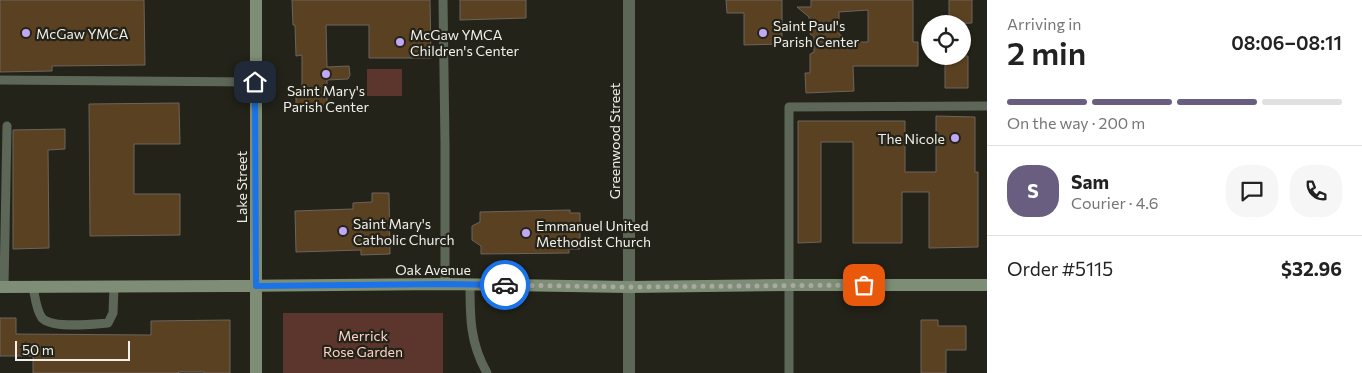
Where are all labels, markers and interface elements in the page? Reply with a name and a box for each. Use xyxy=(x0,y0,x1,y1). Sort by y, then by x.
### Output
text: Arriving in xyxy=(1007,14,1081,33)
map controls xyxy=(921,15,971,65)
button: locate xyxy=(921,15,971,65)
place label: Saint Paul's Parish Center xyxy=(773,17,859,50)
place label: McGaw YMCA xyxy=(36,25,129,42)
place label: McGaw YMCA Children's Center xyxy=(410,26,520,59)
marker: McGaw YMCA xyxy=(20,27,32,39)
marker: Saint Paul's Parish Center xyxy=(757,27,769,39)
text: 08:06–08:11 xyxy=(1231,31,1342,54)
text: 2 min xyxy=(1007,32,1086,72)
marker: McGaw YMCA Children's Center xyxy=(394,36,406,48)
pin xyxy=(234,61,276,103)
icon: home xyxy=(241,68,269,96)
marker: Saint Mary's Parish Center xyxy=(320,68,332,80)
place label: Saint Mary's Parish Center xyxy=(283,82,369,115)
street label: Greenwood Street xyxy=(606,83,623,199)
text: On the way · 200 m xyxy=(1007,113,1145,132)
place label: The Nicole xyxy=(878,130,945,147)
marker: The Nicole xyxy=(949,132,961,144)
street label: Lake Street xyxy=(233,151,250,223)
button: chat xyxy=(1226,165,1278,217)
button: phone xyxy=(1290,165,1342,217)
text: Sam xyxy=(1071,170,1109,193)
text: S xyxy=(1027,179,1039,202)
text: Courier · 4.6 xyxy=(1071,193,1158,212)
place label: Saint Mary's Catholic Church xyxy=(353,215,455,248)
place label: Emmanuel United Methodist Church xyxy=(536,217,651,250)
marker: Saint Mary's Catholic Church xyxy=(337,225,349,237)
marker: Emmanuel United Methodist Church xyxy=(520,227,532,239)
text: Order #5115 xyxy=(1007,257,1113,280)
text: $32.96 xyxy=(1281,257,1342,280)
courier xyxy=(480,260,530,310)
street label: Oak Avenue xyxy=(395,261,471,278)
pin xyxy=(843,264,885,306)
icon: car xyxy=(491,271,519,299)
icon: bag xyxy=(850,271,878,299)
park label: Merrick Rose Garden xyxy=(323,327,403,360)
scale bar xyxy=(15,338,130,361)
text: 50 m xyxy=(22,341,54,358)

